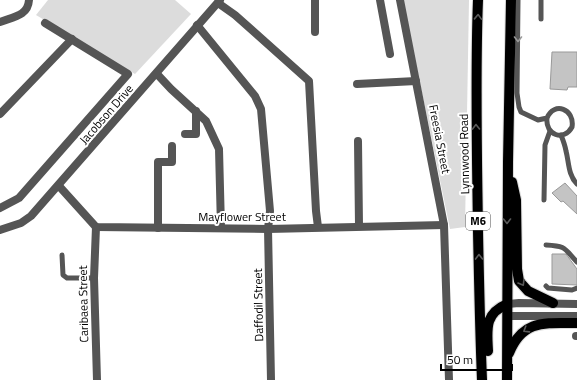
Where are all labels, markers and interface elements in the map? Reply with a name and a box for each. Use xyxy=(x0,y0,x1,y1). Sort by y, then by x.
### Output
one-way arrow xyxy=(473,14,482,20)
one-way arrow xyxy=(514,36,522,42)
street label: Jacobson Drive xyxy=(74,80,138,148)
street label: Freesia Street xyxy=(424,103,456,176)
street label: Lynnwood Road xyxy=(454,114,474,194)
one-way arrow xyxy=(472,124,480,130)
street label: Mayflower Street xyxy=(198,207,287,226)
road number: M6 xyxy=(466,212,490,230)
one-way arrow xyxy=(503,218,512,224)
one-way arrow xyxy=(475,254,483,260)
street label: Caribaea Street xyxy=(73,264,93,343)
street label: Daffodil Street xyxy=(248,267,268,342)
one-way arrow xyxy=(518,279,525,286)
one-way arrow xyxy=(523,325,530,332)
scale bar xyxy=(441,346,512,372)
text: 50 m xyxy=(447,350,473,369)

